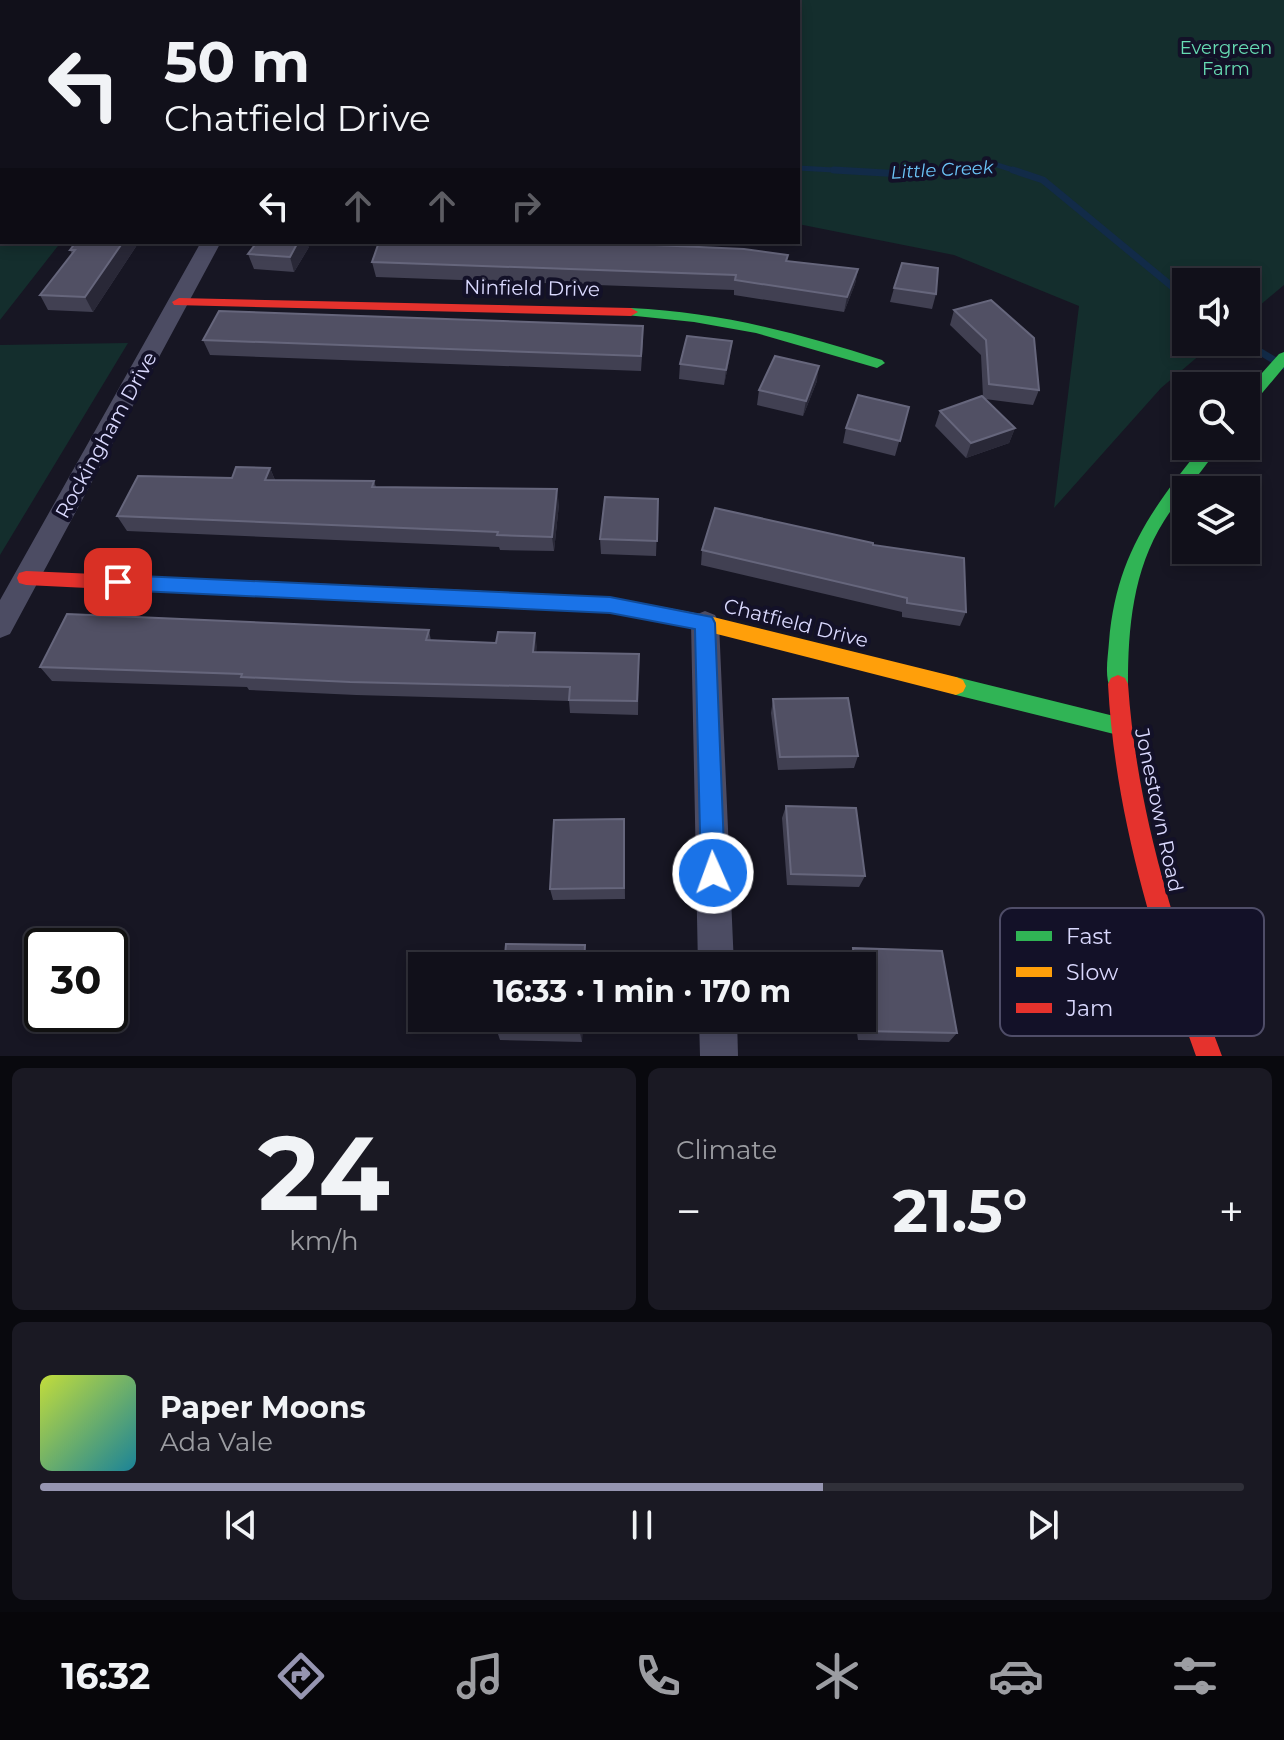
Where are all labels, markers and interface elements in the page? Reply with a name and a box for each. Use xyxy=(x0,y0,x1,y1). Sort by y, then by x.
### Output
text: 50 m xyxy=(164,28,310,96)
icon: left xyxy=(32,32,136,136)
park label: Evergreen Farm xyxy=(1180,37,1272,80)
text: Chatfield Drive xyxy=(164,96,431,140)
water label: Little Creek xyxy=(890,156,995,184)
icon: left xyxy=(252,184,296,228)
icon: ahead xyxy=(336,184,380,228)
icon: ahead xyxy=(420,184,464,228)
icon: right xyxy=(504,184,548,228)
map controls xyxy=(1172,268,1260,564)
button: sound xyxy=(1172,268,1260,356)
street label: Ninfield Drive xyxy=(464,275,600,301)
street label: Rockingham Drive xyxy=(50,347,162,523)
button: search xyxy=(1172,372,1260,460)
button: layers xyxy=(1172,476,1260,564)
pin xyxy=(84,548,152,616)
icon: arrive xyxy=(96,560,140,604)
street label: Chatfield Drive xyxy=(721,593,871,653)
street label: Jonestown Road xyxy=(1130,725,1188,894)
position arrow xyxy=(671,831,755,915)
legend xyxy=(1000,908,1264,1036)
text: Fast xyxy=(1066,923,1112,950)
speed limit sign: 30 xyxy=(24,928,128,1032)
text: Slow xyxy=(1066,959,1119,986)
text: 16:33 · 1 min · 170 m xyxy=(493,973,791,1010)
text: Jam xyxy=(1065,995,1113,1022)
text: 24 xyxy=(258,1109,390,1236)
text: Climate xyxy=(676,1134,777,1166)
text: 21.5° xyxy=(892,1174,1028,1247)
text: − xyxy=(676,1184,701,1238)
text: + xyxy=(1219,1184,1244,1238)
text: km/h xyxy=(289,1225,359,1257)
text: Paper Moons xyxy=(160,1389,366,1426)
text: Ada Vale xyxy=(160,1426,273,1458)
icon: previous xyxy=(219,1503,263,1547)
icon: pause xyxy=(620,1503,664,1547)
icon: next xyxy=(1021,1503,1065,1547)
icon: directions xyxy=(273,1648,329,1704)
icon: music xyxy=(452,1648,508,1704)
icon: phone xyxy=(630,1648,686,1704)
icon: climate xyxy=(809,1648,865,1704)
icon: car xyxy=(988,1648,1044,1704)
icon: filters xyxy=(1167,1648,1223,1704)
text: 16:32 xyxy=(61,1654,150,1698)

